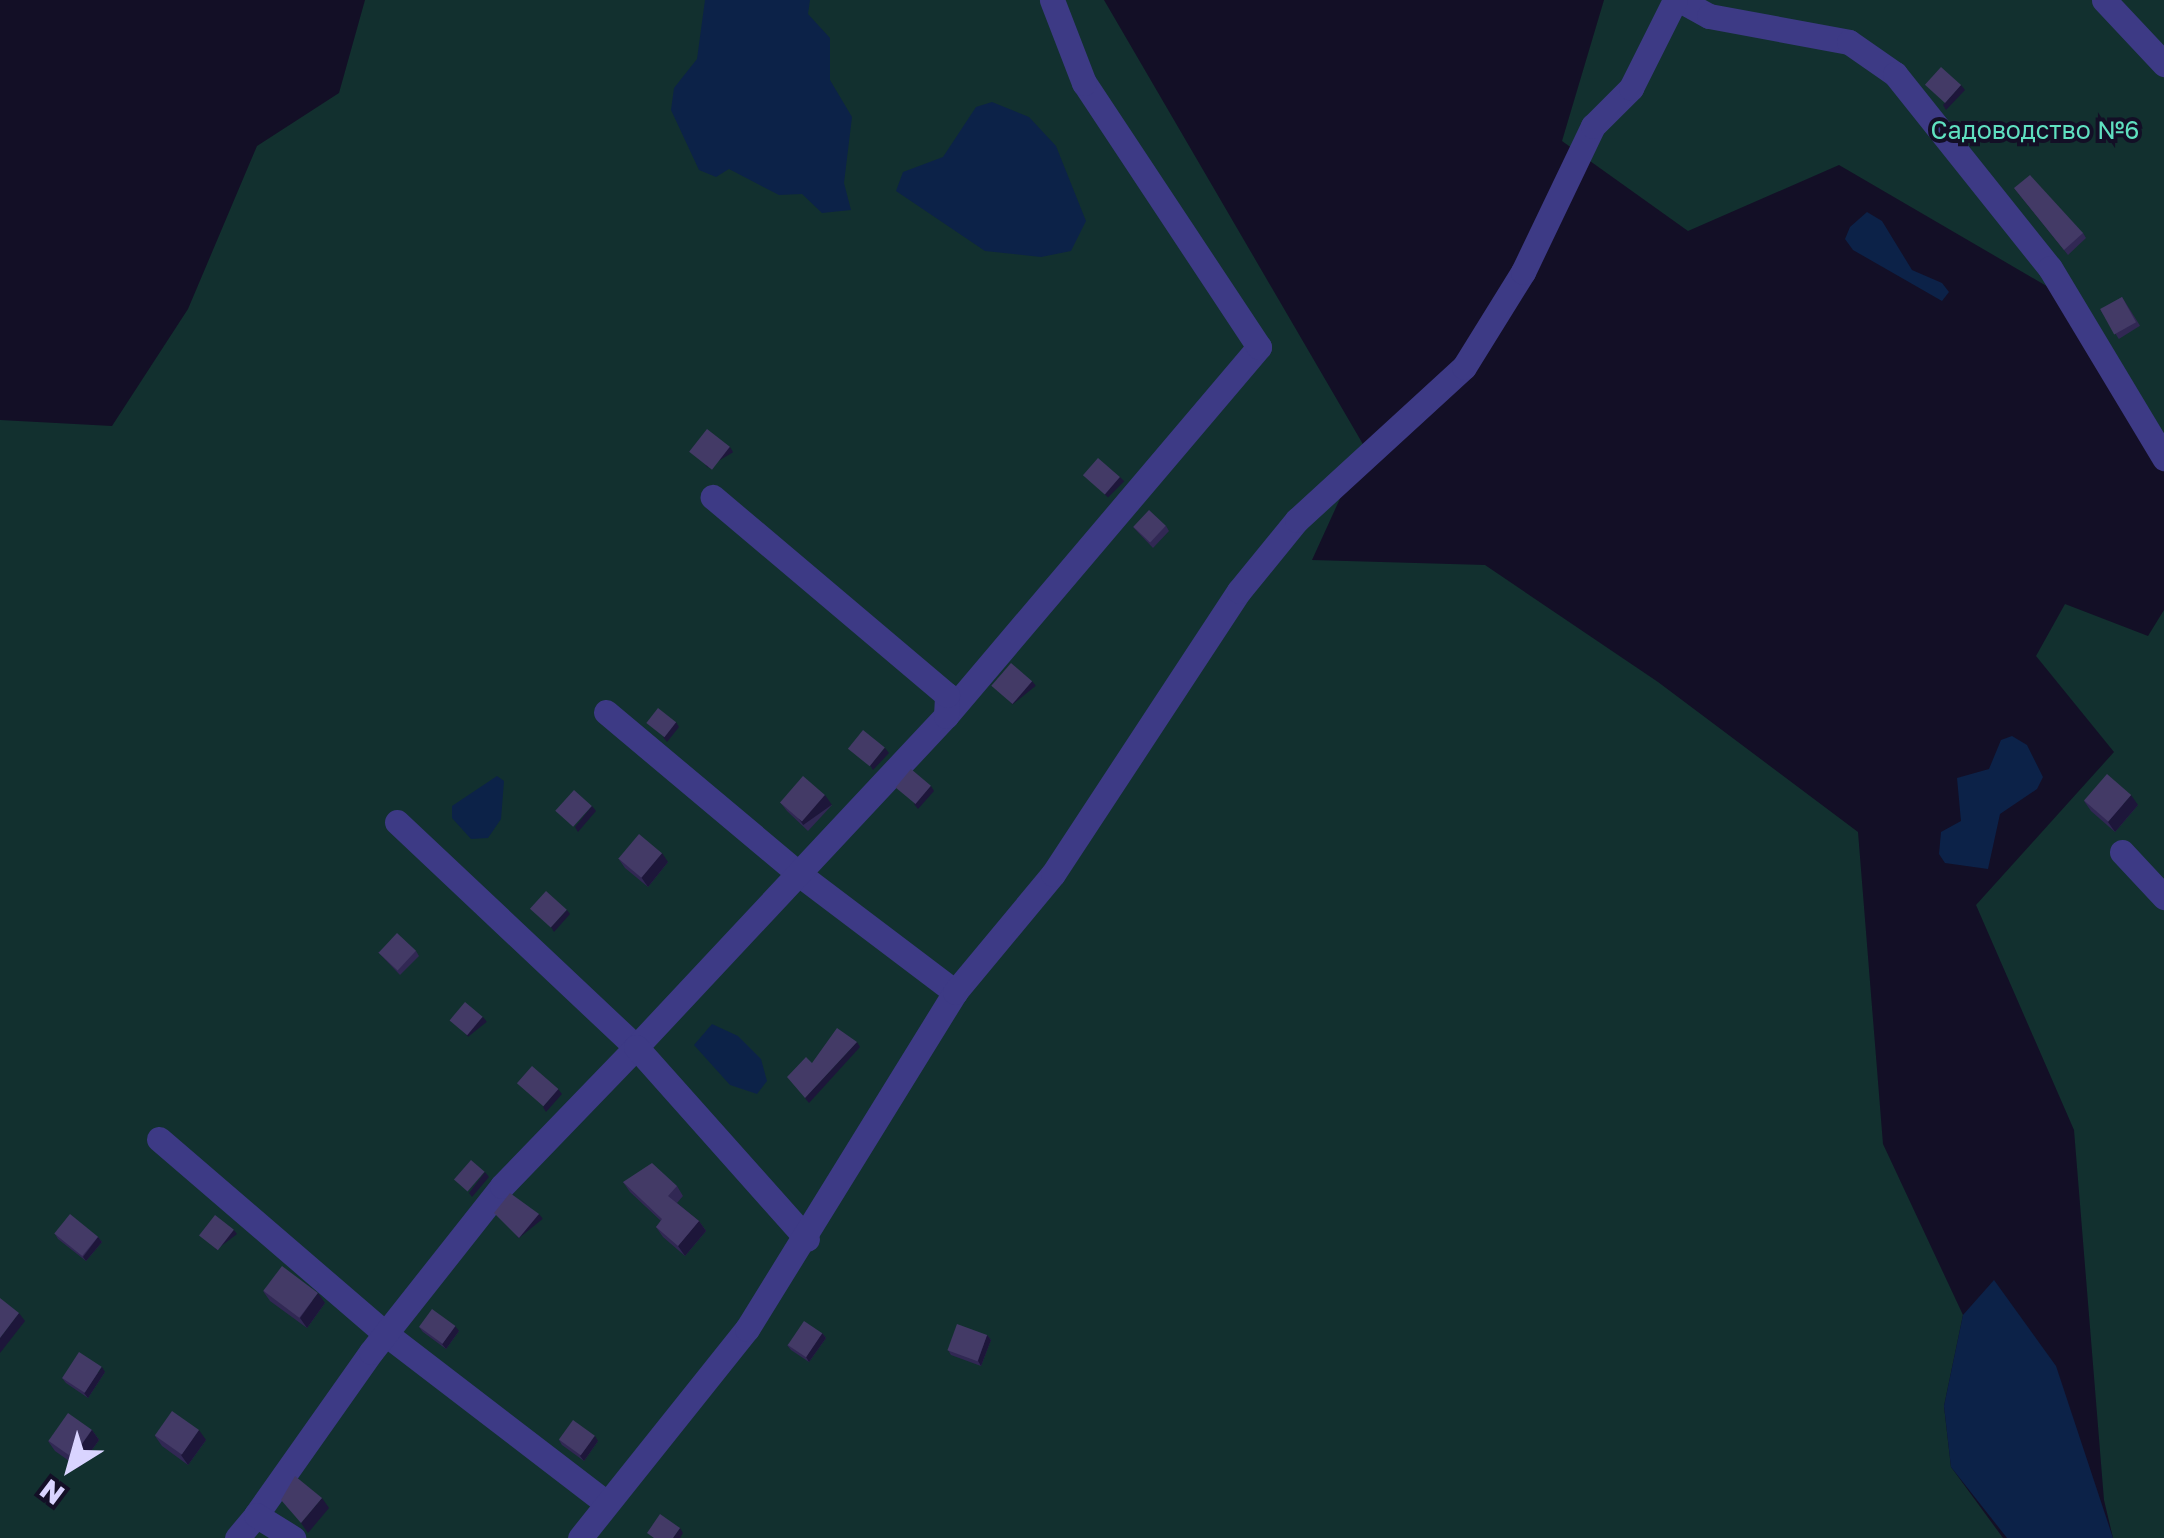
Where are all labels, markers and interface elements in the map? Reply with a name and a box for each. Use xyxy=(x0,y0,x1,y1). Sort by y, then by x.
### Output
park label: Садоводство №6 xyxy=(1931,115,2139,145)
north arrow xyxy=(20,1418,120,1518)
text: N xyxy=(33,1473,70,1512)

